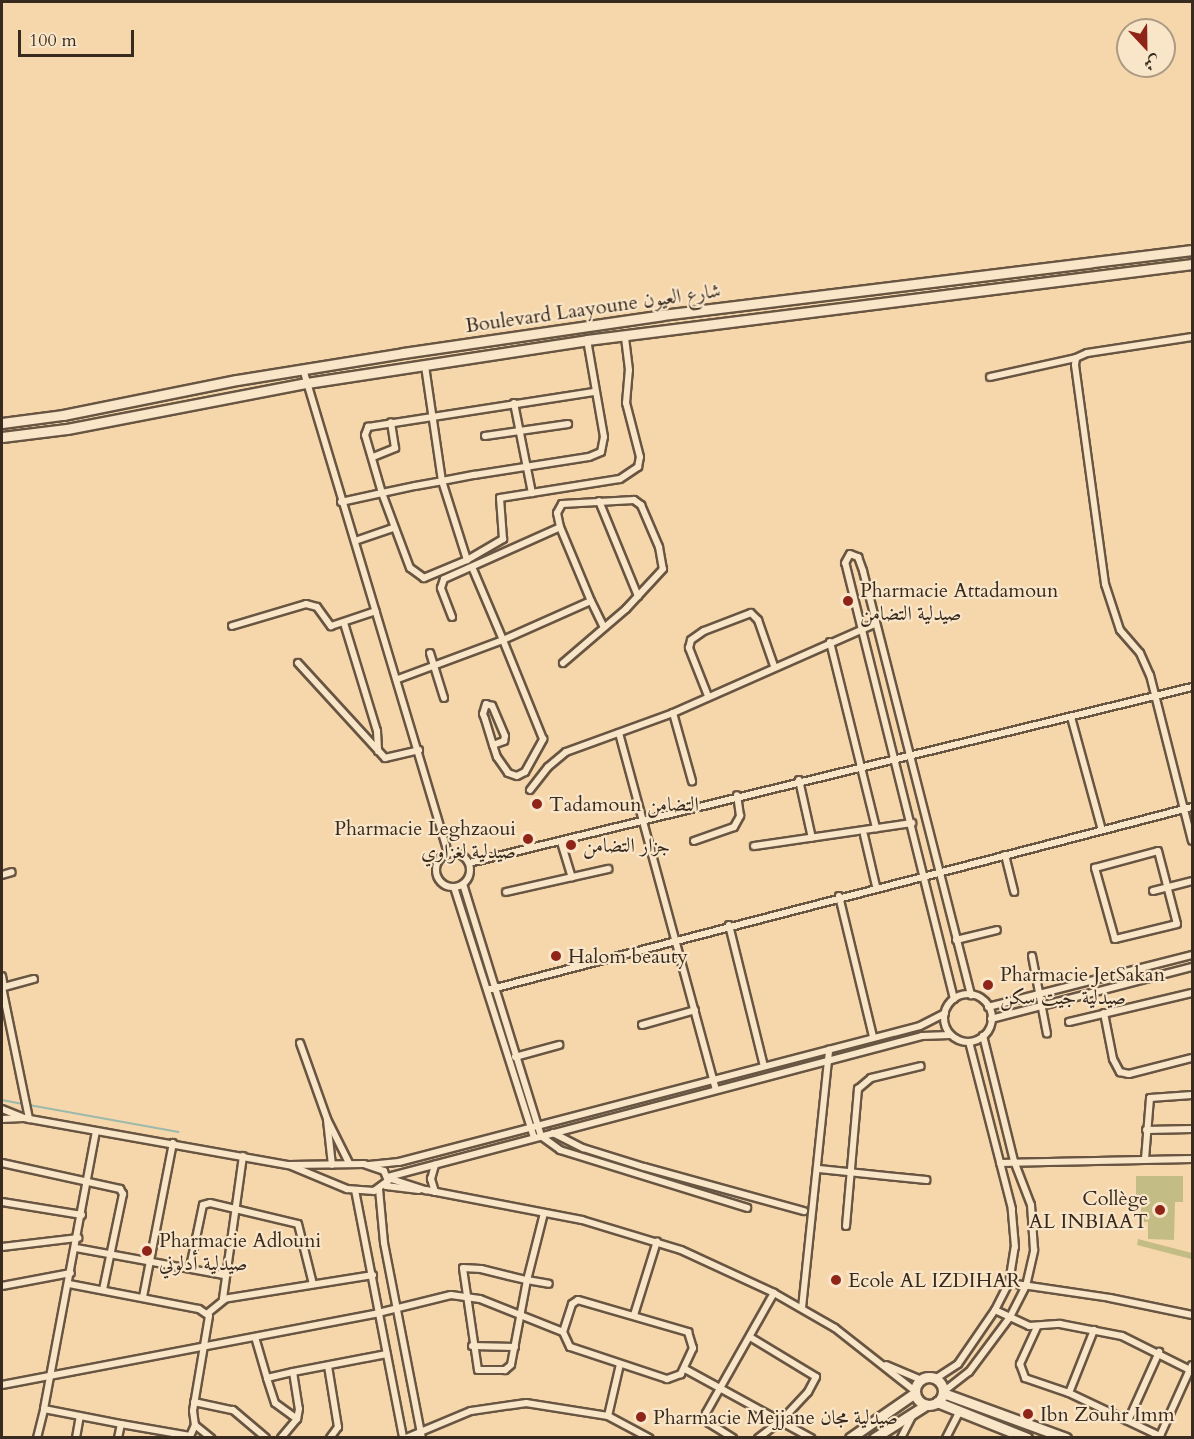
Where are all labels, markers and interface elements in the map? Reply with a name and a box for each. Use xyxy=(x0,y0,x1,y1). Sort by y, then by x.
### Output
scale bar xyxy=(21,18,136,56)
north arrow xyxy=(1116,18,1176,78)
text: 100 m xyxy=(29,28,77,53)
text: ش xyxy=(1141,50,1163,76)
street label: Boulevard Laayoune شارع العيون xyxy=(464,278,722,338)
place label: Pharmacie Attadamoun صيدلية التضامن xyxy=(860,578,1058,625)
marker: Pharmacie Attadamoun صيدلية التضامن xyxy=(841,594,855,608)
place label: Tadamoun التضامن xyxy=(549,792,699,816)
marker: Tadamoun التضامن xyxy=(530,797,544,811)
place label: Pharmacie Leghzaoui صيدلية لغزاوي xyxy=(334,816,516,863)
marker: Pharmacie Leghzaoui صيدلية لغزاوي xyxy=(521,832,535,846)
place label: جزار التضامن xyxy=(583,833,670,857)
marker: جزار التضامن xyxy=(564,838,578,852)
place label: Halom beauty xyxy=(568,944,688,968)
marker: Halom beauty xyxy=(549,949,563,963)
place label: Pharmacie JetSakan صيدلية جيت سكن xyxy=(1000,962,1165,1009)
marker: Pharmacie JetSakan صيدلية جيت سكن xyxy=(981,978,995,992)
place label: Collège AL INBIAAT xyxy=(1029,1186,1148,1233)
marker: Collège AL INBIAAT xyxy=(1153,1203,1167,1217)
place label: Pharmacie Adlouni صيدلية أدلوني xyxy=(159,1228,321,1275)
marker: Pharmacie Adlouni صيدلية أدلوني xyxy=(140,1244,154,1258)
place label: Ecole AL IZDIHAR xyxy=(848,1268,1020,1292)
marker: Ecole AL IZDIHAR xyxy=(829,1273,843,1287)
place label: Ibn Zouhr Imm xyxy=(1040,1402,1175,1426)
place label: Pharmacie Mejjane صيدلية مجان xyxy=(653,1405,898,1429)
marker: Ibn Zouhr Imm xyxy=(1021,1407,1035,1421)
marker: Pharmacie Mejjane صيدلية مجان xyxy=(634,1410,648,1424)

